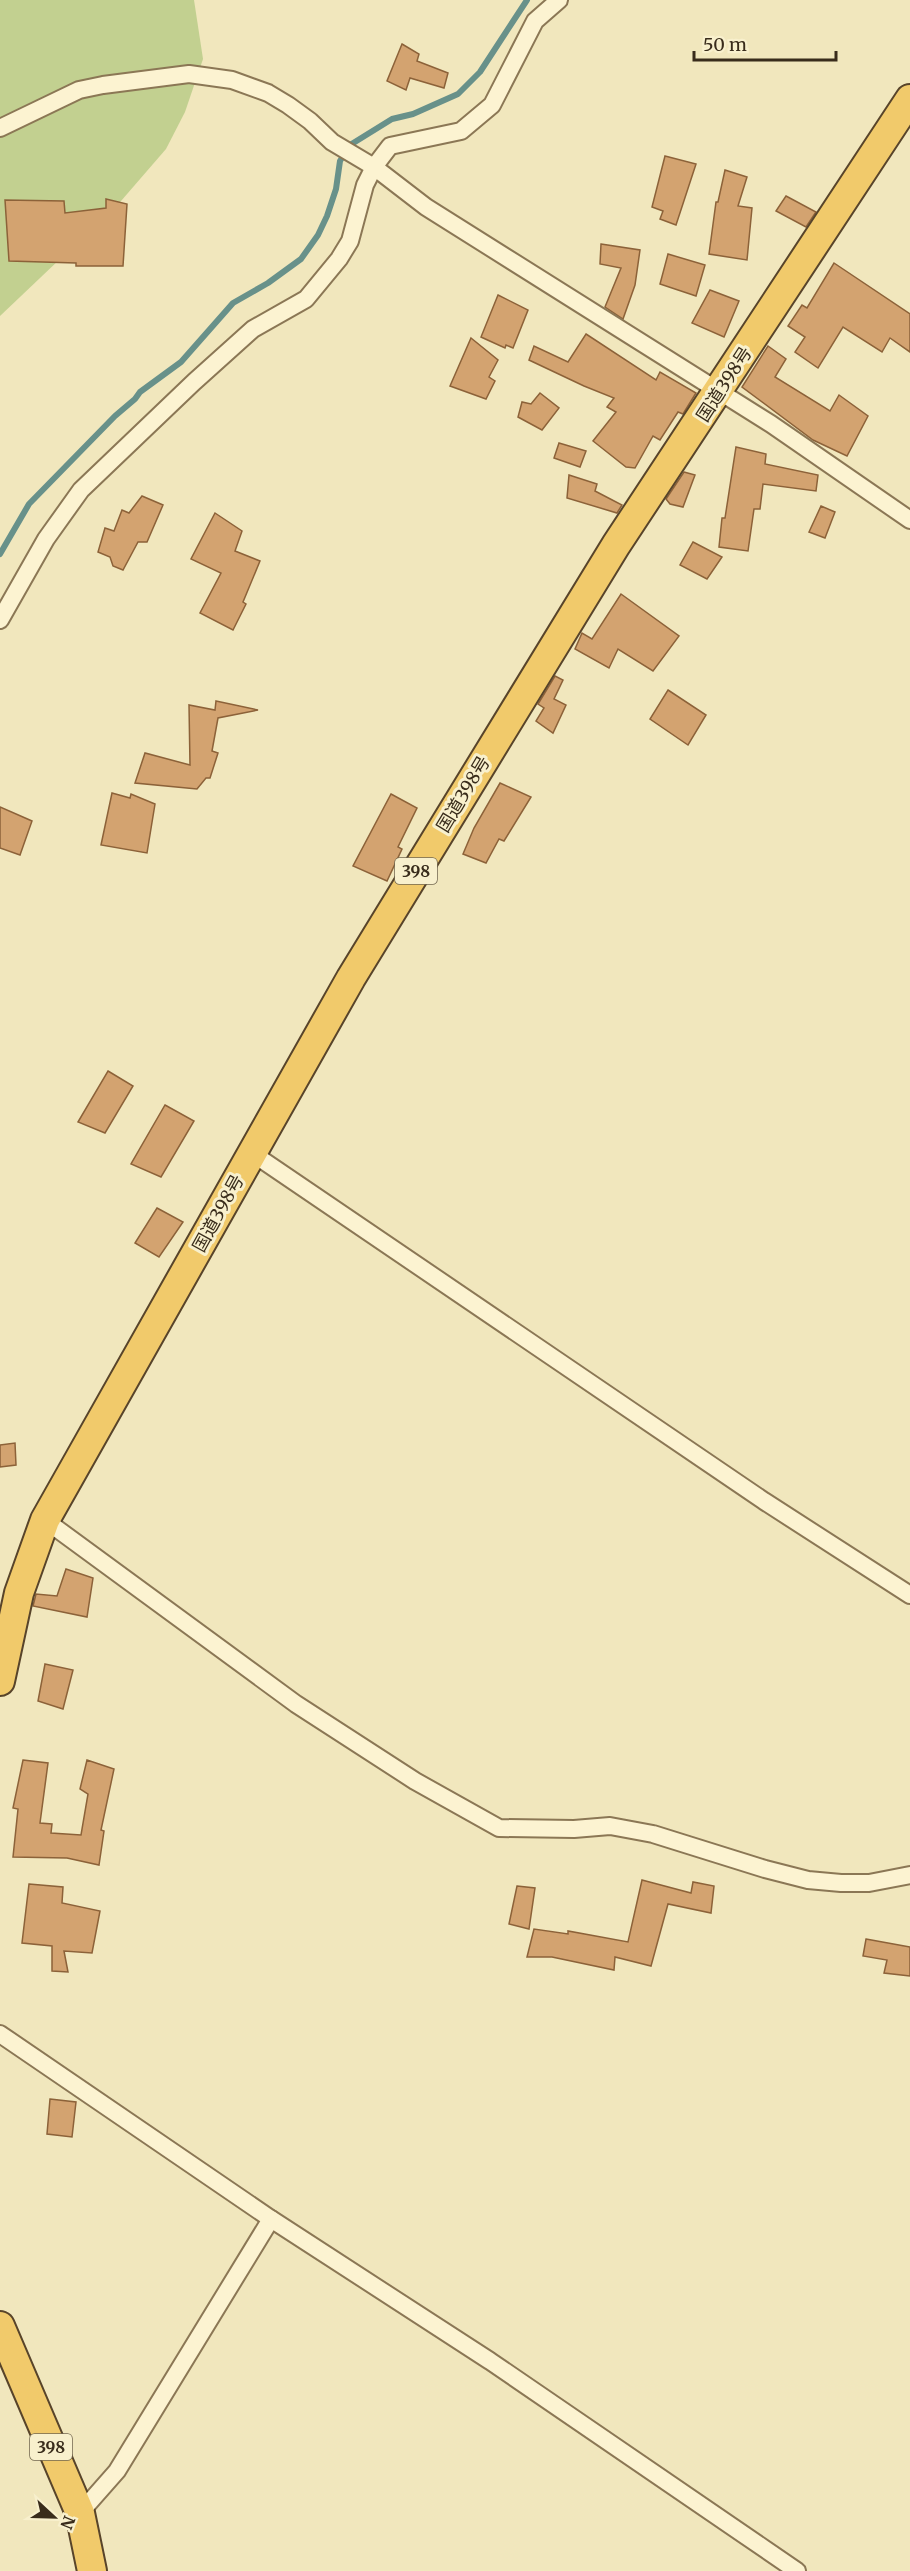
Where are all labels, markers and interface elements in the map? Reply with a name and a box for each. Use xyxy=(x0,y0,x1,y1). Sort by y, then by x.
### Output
scale bar xyxy=(694,24,836,62)
text: 50 m xyxy=(703,33,747,56)
street label: 国道398号 xyxy=(691,342,757,426)
street label: 国道398号 xyxy=(431,752,495,836)
road number: 398 xyxy=(395,858,437,884)
street label: 国道398号 xyxy=(187,1170,249,1256)
road number: 398 xyxy=(30,2434,72,2460)
north arrow xyxy=(24,2487,84,2547)
text: N xyxy=(56,2513,80,2533)

